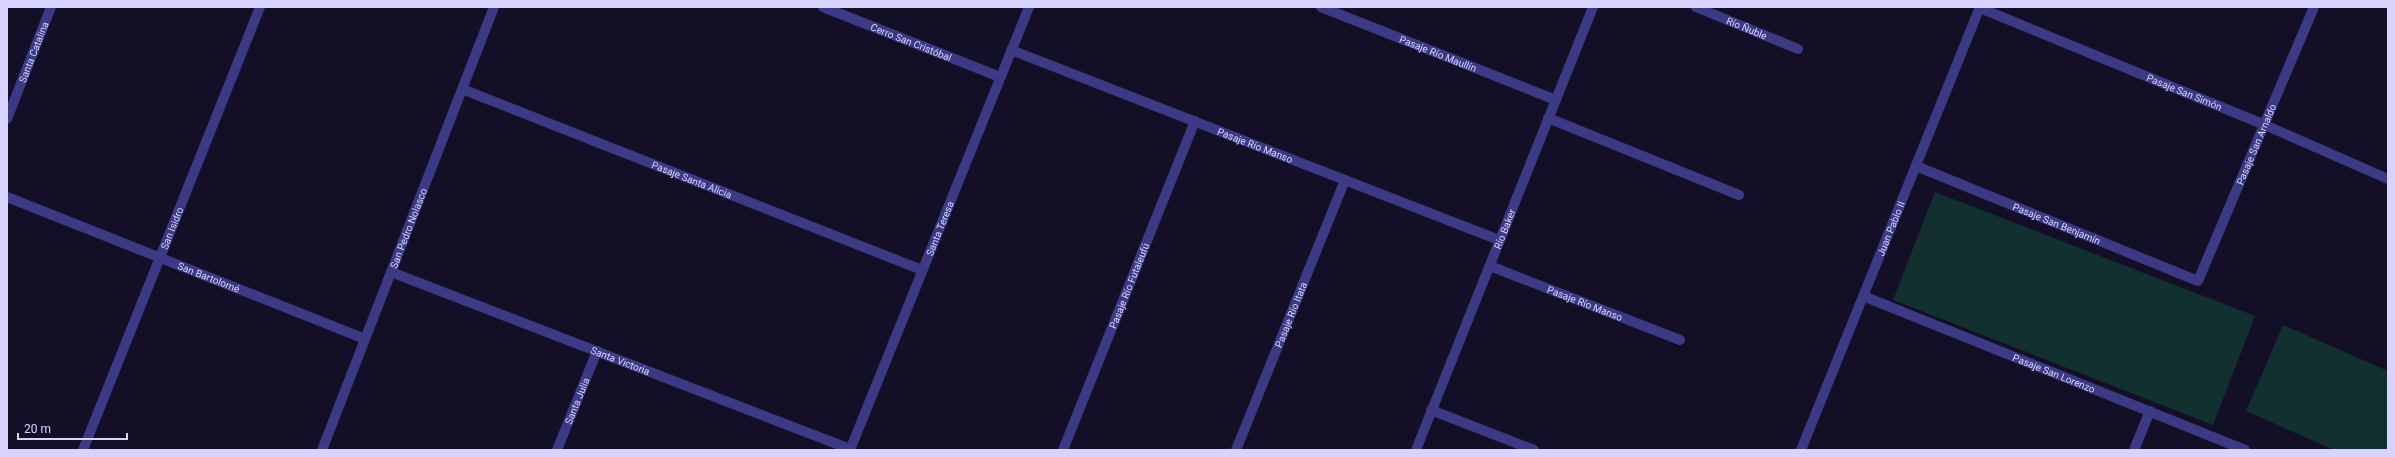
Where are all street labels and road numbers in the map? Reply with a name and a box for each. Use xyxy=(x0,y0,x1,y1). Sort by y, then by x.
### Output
street label: Río Ñuble xyxy=(1725,15,1769,41)
street label: Santa Catalina xyxy=(16,20,50,84)
street label: Cerro San Cristóbal xyxy=(869,21,953,63)
street label: Pasaje Río Maullín xyxy=(1398,33,1478,74)
street label: Pasaje San Simón xyxy=(2145,72,2224,112)
street label: Pasaje San Arnaldo xyxy=(2234,102,2278,186)
street label: Pasaje Río Manso xyxy=(1216,125,1295,165)
street label: Pasaje Santa Alicia xyxy=(650,159,734,200)
street label: San Pedro Nolasco xyxy=(388,186,429,270)
street label: Santa Teresa xyxy=(924,199,955,257)
street label: Juan Pablo II xyxy=(1875,199,1906,257)
street label: Pasaje San Benjamín xyxy=(2011,201,2102,246)
street label: San Isidro xyxy=(158,205,185,251)
street label: Río Baker xyxy=(1491,207,1517,251)
street label: Pasaje Río Futaleufú xyxy=(1107,241,1151,330)
street label: San Bartolomé xyxy=(176,260,241,294)
street label: Pasaje Río Itata xyxy=(1273,280,1309,349)
street label: Pasaje Río Manso xyxy=(1546,283,1625,323)
street label: Santa Victoria xyxy=(589,344,652,377)
street label: Pasaje San Lorenzo xyxy=(2011,352,2097,395)
street label: Santa Julia xyxy=(562,376,591,426)

